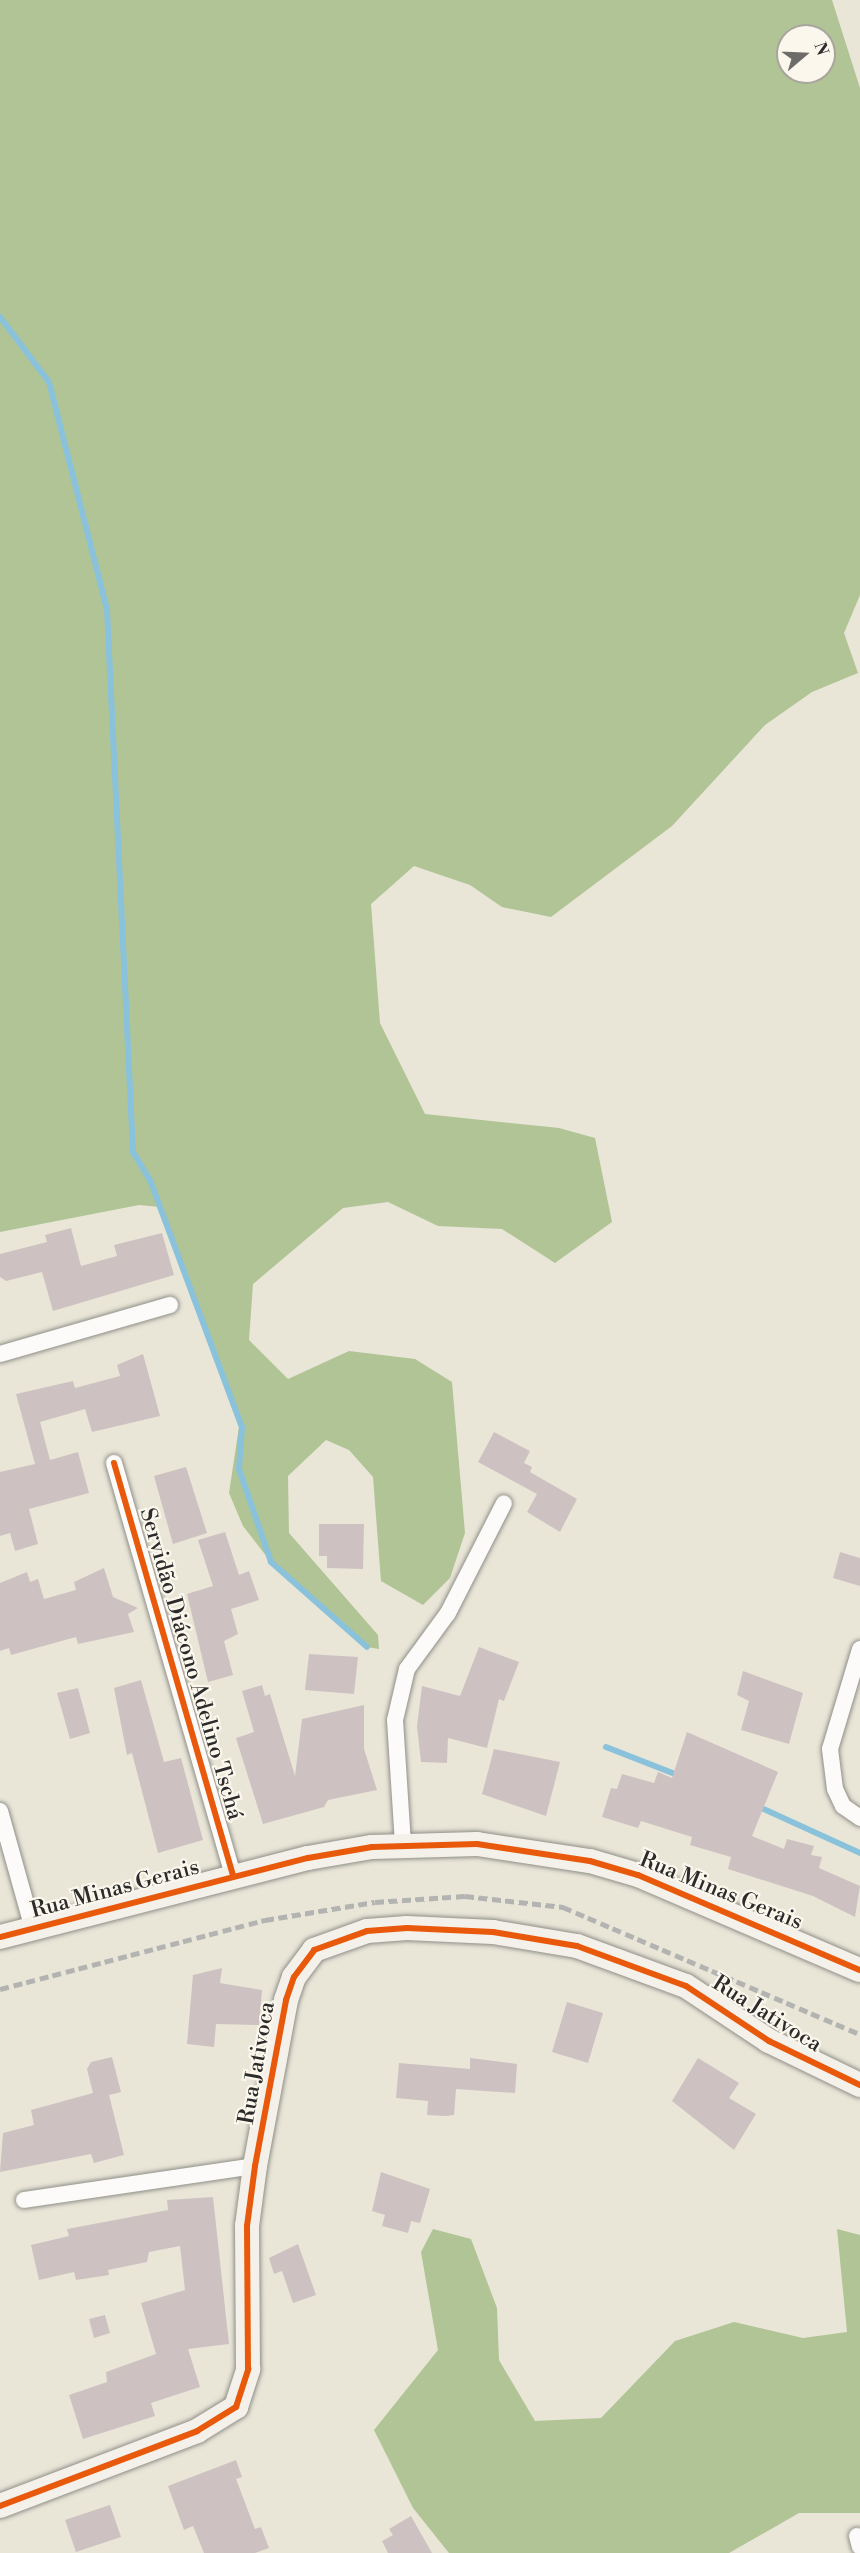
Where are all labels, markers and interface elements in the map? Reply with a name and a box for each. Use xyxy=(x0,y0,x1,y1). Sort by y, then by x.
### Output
north arrow xyxy=(776,24,836,84)
text: N xyxy=(810,40,833,58)
street label: Servidão Diácono Adelino Tschá xyxy=(134,1505,248,1823)
street label: Rua Minas Gerais xyxy=(636,1846,806,1936)
street label: Rua Minas Gerais xyxy=(28,1854,202,1924)
street label: Rua Jativoca xyxy=(707,1970,827,2058)
street label: Rua Jativoca xyxy=(233,2000,281,2126)

